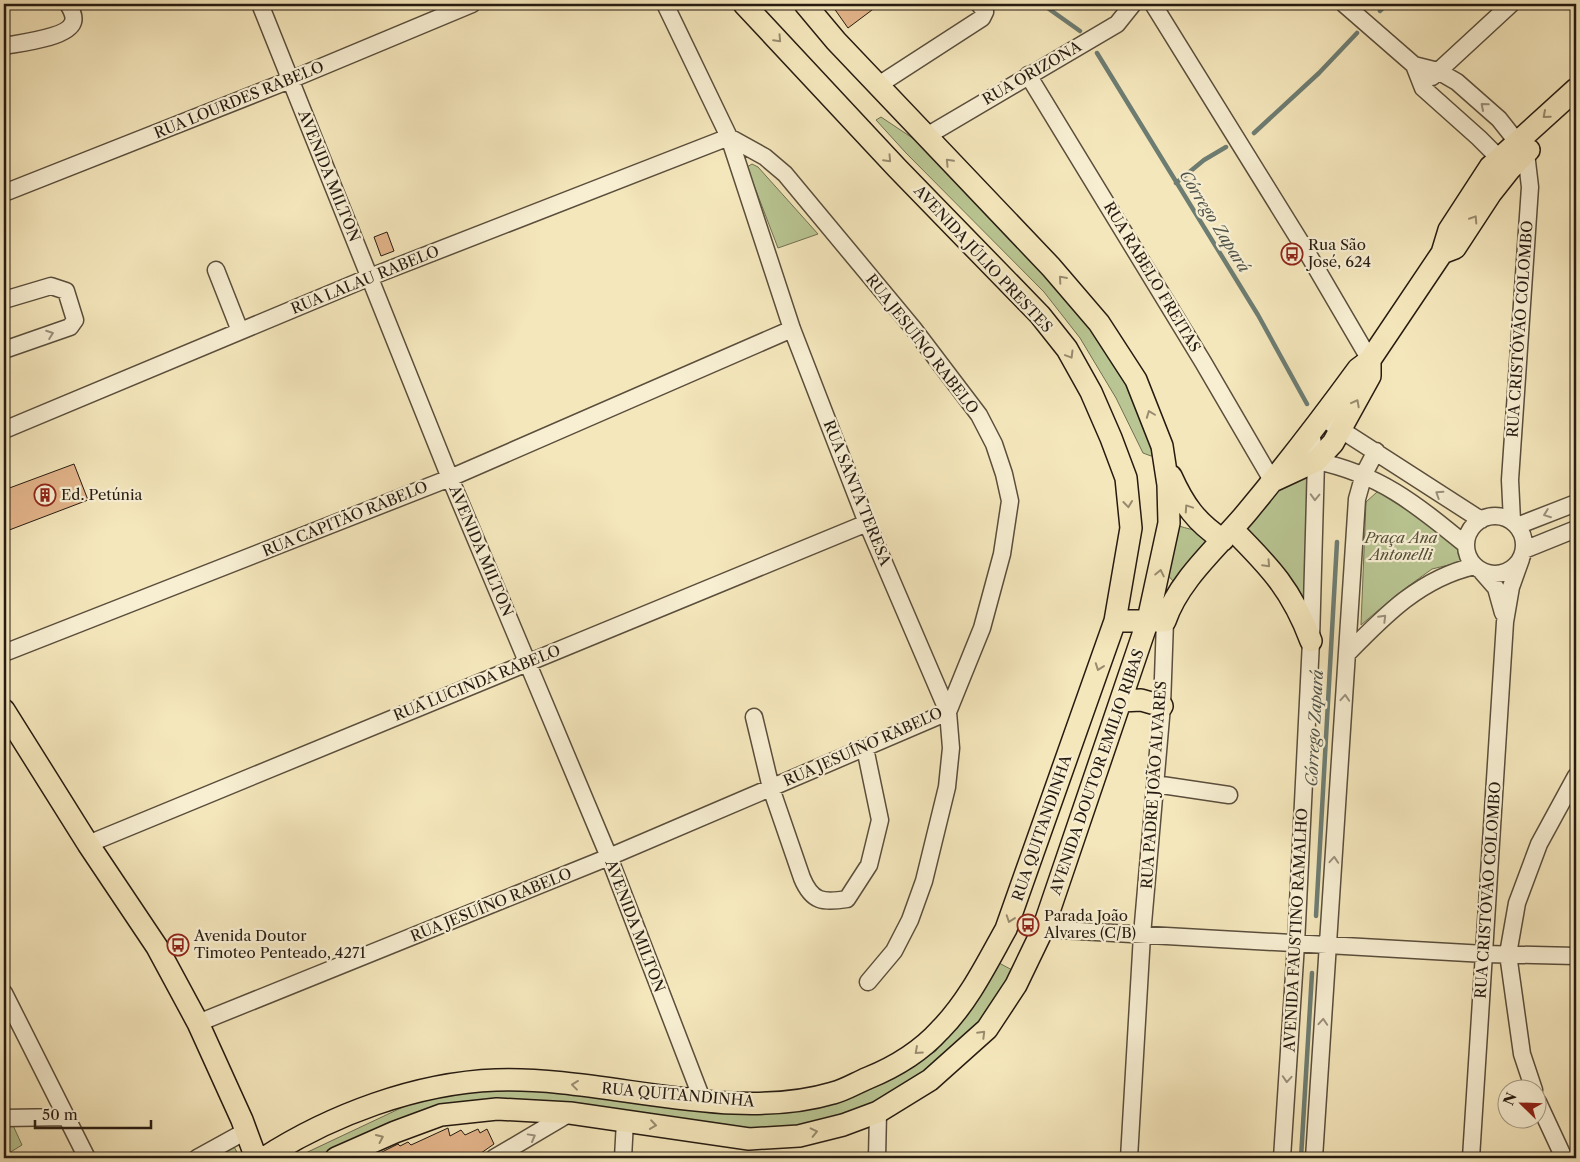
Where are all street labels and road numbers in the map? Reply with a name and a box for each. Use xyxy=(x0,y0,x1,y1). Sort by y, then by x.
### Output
street label: RUA ORIZONA xyxy=(979,36,1085,109)
street label: RUA LOURDES RABELO xyxy=(151,57,327,142)
street label: AVENIDA MILTON xyxy=(294,106,365,244)
street label: AVENIDA JÚLIO PRESTES xyxy=(909,180,1057,336)
street label: RUA RABELO FREITAS xyxy=(1100,198,1205,356)
street label: RUA CRISTÓVÃO COLOMBO xyxy=(1502,220,1537,438)
street label: RUA LALAU RABELO xyxy=(288,241,442,318)
street label: RUA JESUÍNO RABELO xyxy=(862,270,983,417)
street label: RUA SANTA TERESA xyxy=(820,417,896,569)
street label: RUA CAPITÃO RABELO xyxy=(259,477,430,560)
street label: AVENIDA MILTON xyxy=(445,482,518,619)
street label: RUA LUCINDA RABELO xyxy=(391,640,563,725)
street label: AVENIDA DOUTOR EMILIO RIBAS xyxy=(1045,646,1148,898)
street label: RUA PADRE JOÃO ALVARES xyxy=(1137,680,1170,890)
street label: RUA JESUÍNO RABELO xyxy=(780,703,945,790)
street label: RUA QUITANDINHA xyxy=(1008,751,1076,904)
street label: RUA CRISTÓVÃO COLOMBO xyxy=(1470,781,1505,999)
street label: AVENIDA FAUSTINO RAMALHO xyxy=(1280,808,1311,1053)
street label: AVENIDA MILTON xyxy=(601,856,669,995)
street label: RUA JESUÍNO RABELO xyxy=(407,863,574,946)
street label: RUA QUITANDINHA xyxy=(601,1078,756,1111)

